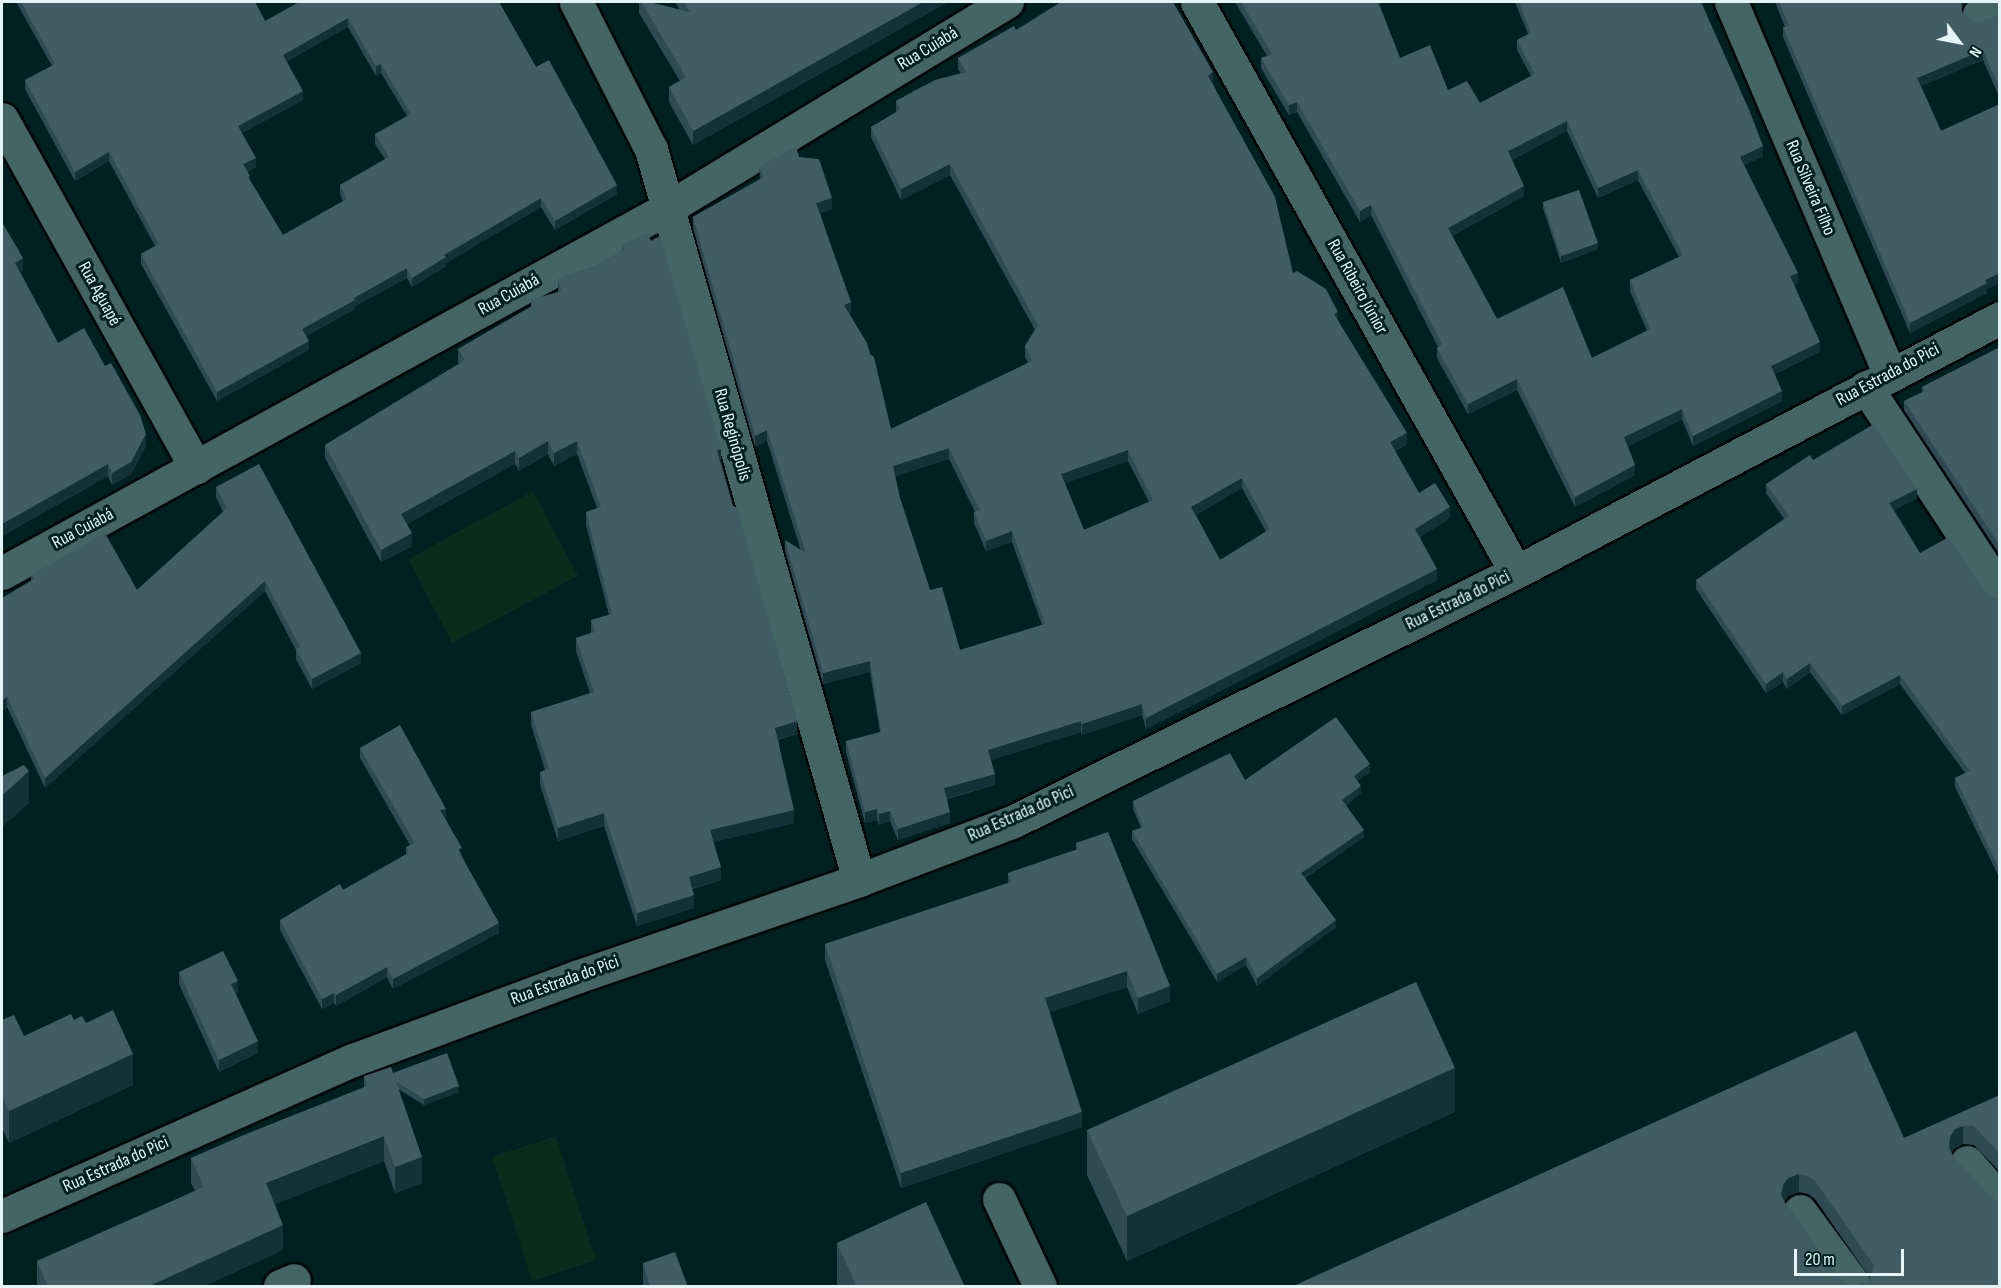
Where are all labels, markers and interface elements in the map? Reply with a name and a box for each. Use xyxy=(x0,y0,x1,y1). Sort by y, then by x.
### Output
north arrow xyxy=(1929,12,1989,72)
street label: Rua Cuiabá xyxy=(894,23,962,75)
text: N xyxy=(1964,43,1985,60)
street label: Rua Silveira Filho xyxy=(1780,137,1840,239)
street label: Rua Ribeiro Júnior xyxy=(1322,236,1392,338)
street label: Rua Aguapé xyxy=(73,258,125,330)
street label: Rua Cuiabá xyxy=(475,269,543,321)
street label: Rua Estrada do Pici xyxy=(1833,339,1943,411)
street label: Rua Reginópolis xyxy=(709,386,755,484)
street label: Rua Cuiabá xyxy=(49,504,117,554)
street label: Rua Estrada do Pici xyxy=(1402,566,1514,636)
street label: Rua Estrada do Pici xyxy=(965,781,1077,847)
street label: Rua Estrada do Pici xyxy=(508,951,622,1011)
street label: Rua Estrada do Pici xyxy=(60,1132,172,1198)
scale bar xyxy=(1797,1237,1906,1275)
text: 20 m xyxy=(1805,1249,1835,1270)

